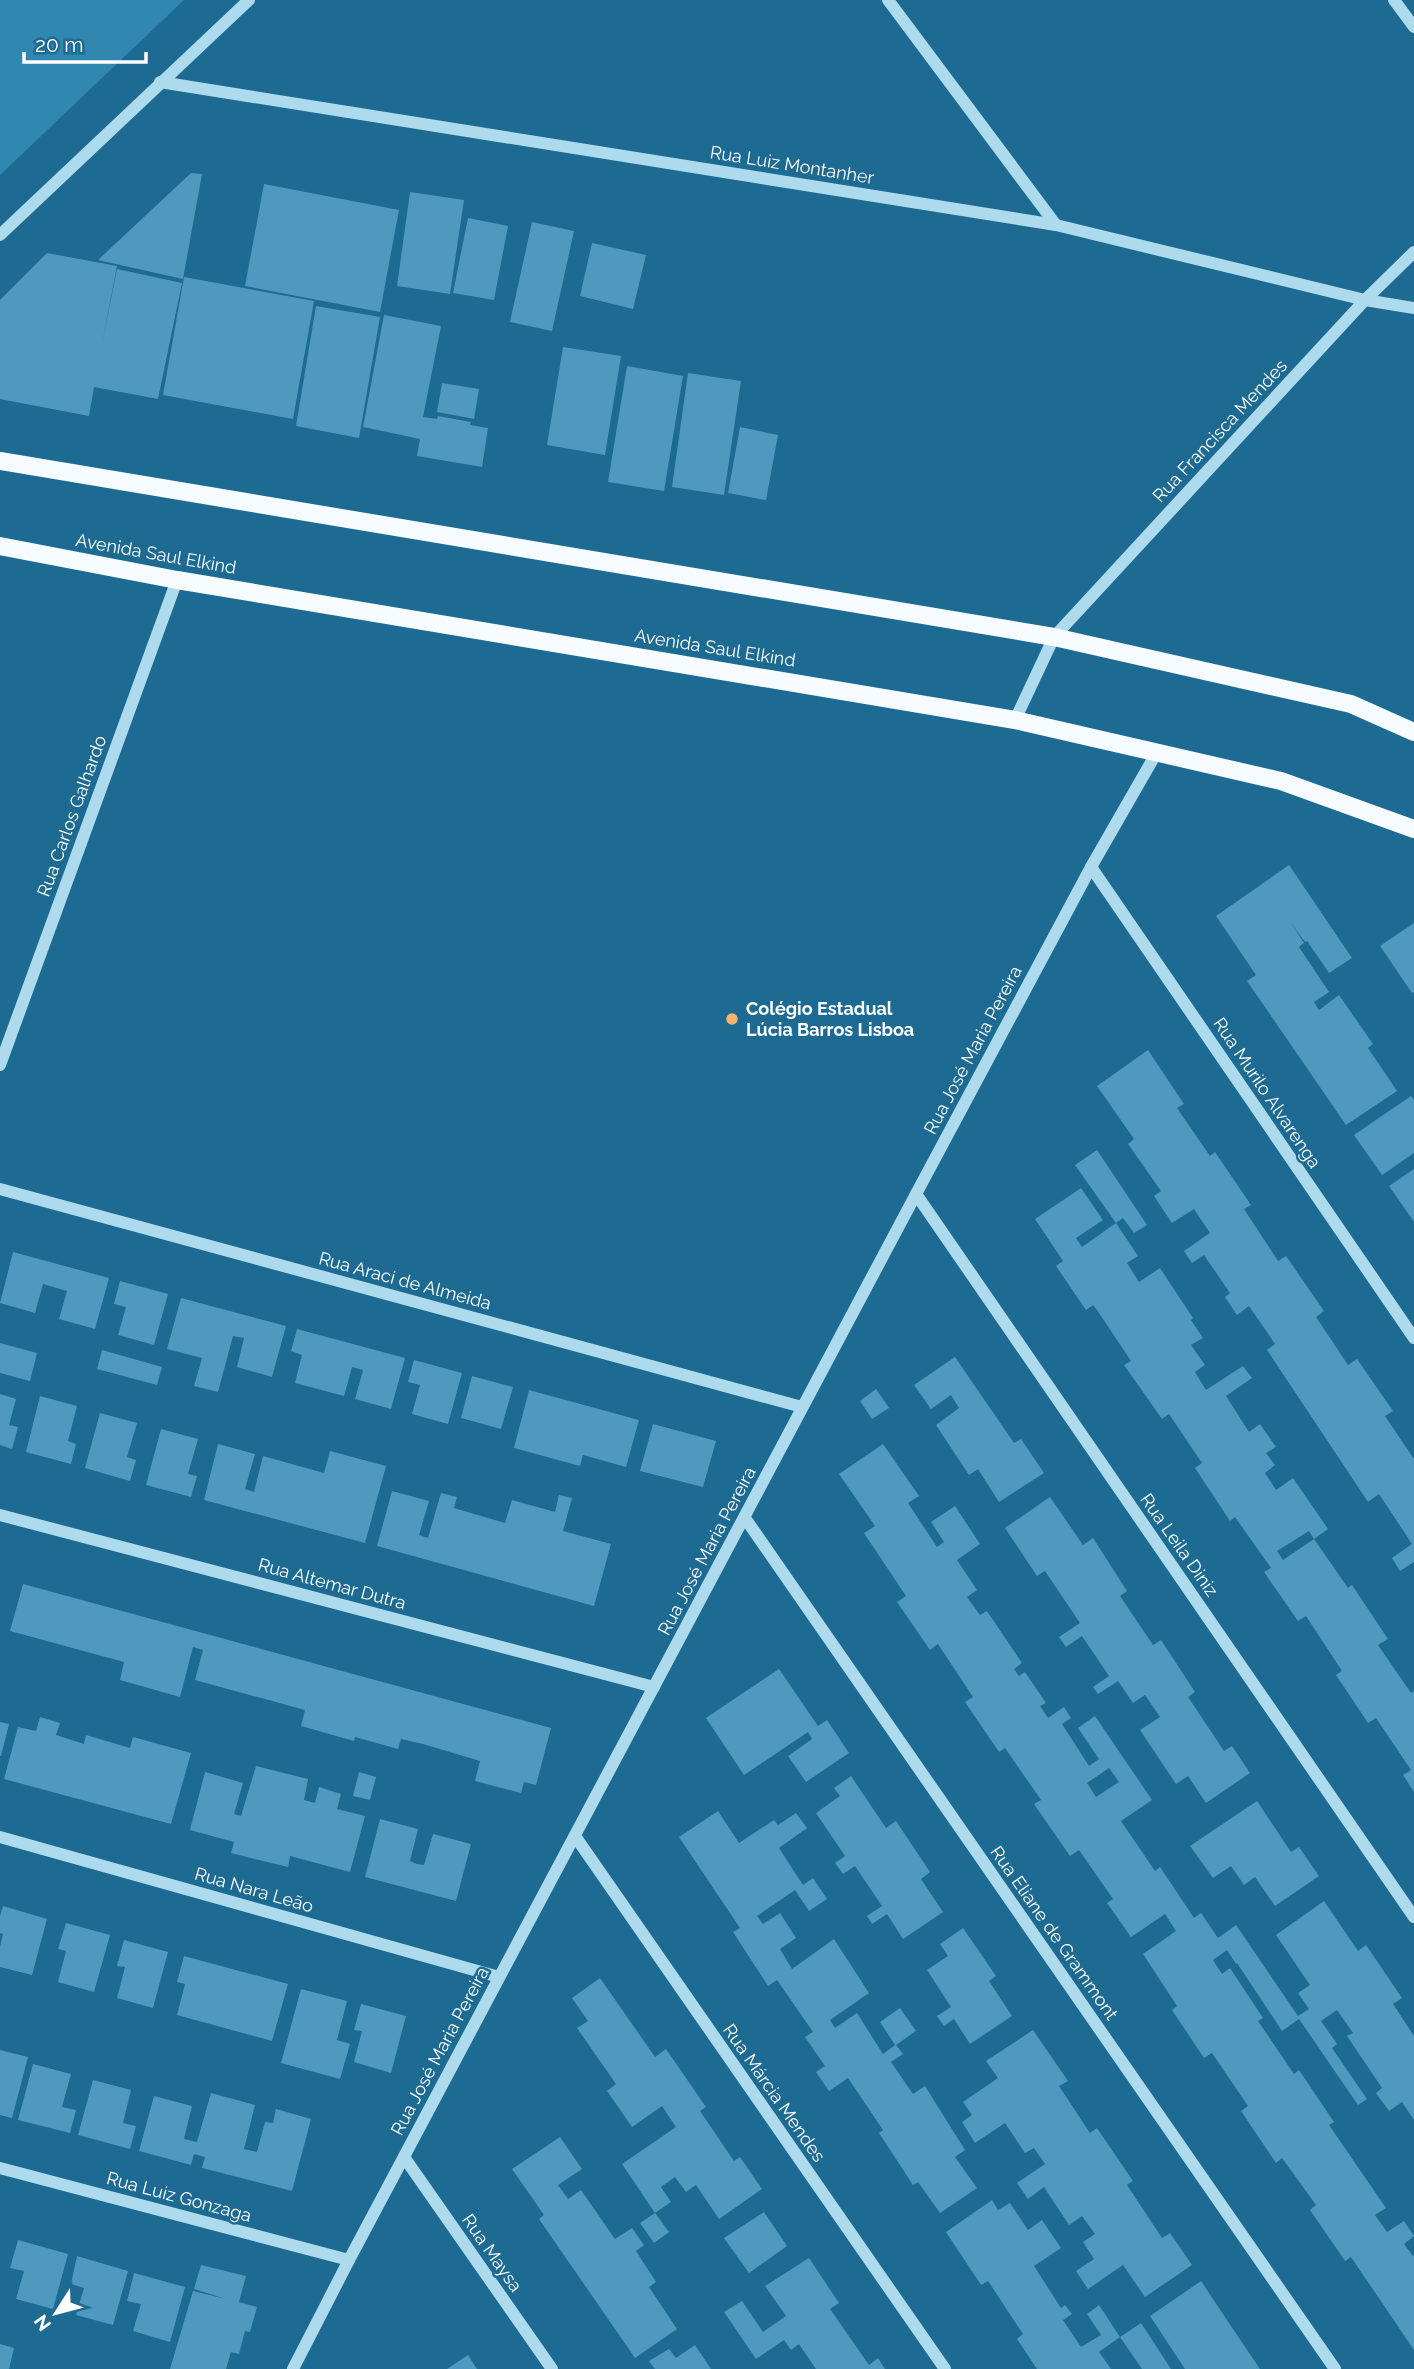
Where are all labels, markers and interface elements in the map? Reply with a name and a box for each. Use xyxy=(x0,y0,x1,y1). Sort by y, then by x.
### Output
scale bar xyxy=(24,21,147,65)
text: 20 m xyxy=(35,32,83,57)
street label: Rua Luiz Montanher xyxy=(709,141,876,188)
street label: Rua Francisca Mendes xyxy=(1148,355,1291,506)
street label: Avenida Saul Elkind xyxy=(74,529,238,578)
street label: Avenida Saul Elkind xyxy=(633,624,797,671)
street label: Rua Carlos Galhardo xyxy=(33,732,111,899)
street label: Rua José Maria Pereira xyxy=(919,962,1026,1138)
place label: Colégio Estadual Lúcia Barros Lisboa xyxy=(746,998,914,1040)
marker: Colégio Estadual Lúcia Barros Lisboa xyxy=(724,1011,740,1027)
street label: Rua Murilo Alvarenga xyxy=(1209,1013,1326,1172)
street label: Rua Araci de Almeida xyxy=(317,1247,494,1314)
street label: Rua José Maria Pereira xyxy=(653,1463,760,1639)
street label: Rua Leila Diniz xyxy=(1136,1489,1223,1600)
street label: Rua Altemar Dutra xyxy=(256,1554,408,1613)
street label: Rua Eliane de Grammont xyxy=(986,1842,1123,2024)
street label: Rua Nara Leão xyxy=(192,1863,316,1917)
street label: Rua José Maria Pereira xyxy=(386,1963,493,2139)
street label: Rua Márcia Mendes xyxy=(719,2020,830,2166)
street label: Rua Luiz Gonzaga xyxy=(104,2167,254,2226)
street label: Rua Maysa xyxy=(458,2210,527,2296)
north arrow xyxy=(21,2278,91,2348)
text: N xyxy=(29,2311,55,2335)

